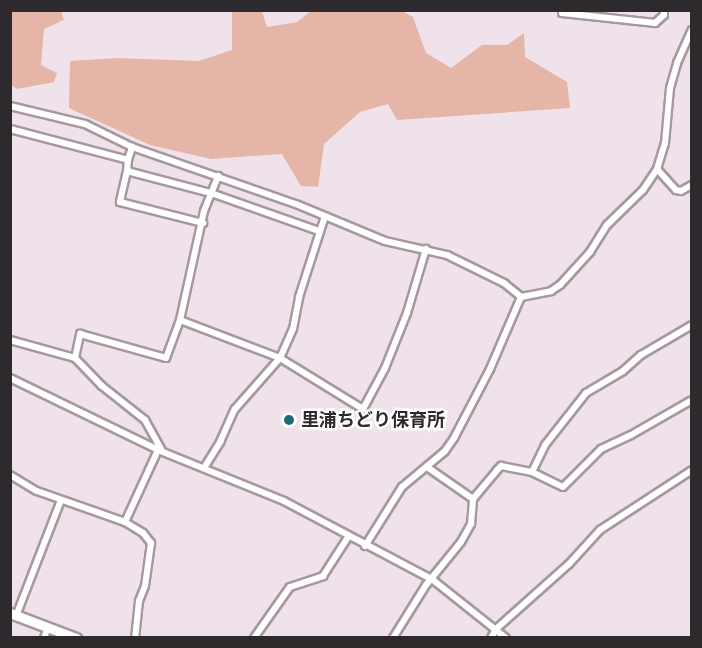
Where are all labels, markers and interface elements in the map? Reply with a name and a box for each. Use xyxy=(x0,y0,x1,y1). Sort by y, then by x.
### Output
place label: 里浦ちどり保育所 xyxy=(301,409,445,431)
marker: 里浦ちどり保育所 xyxy=(282,413,296,427)

